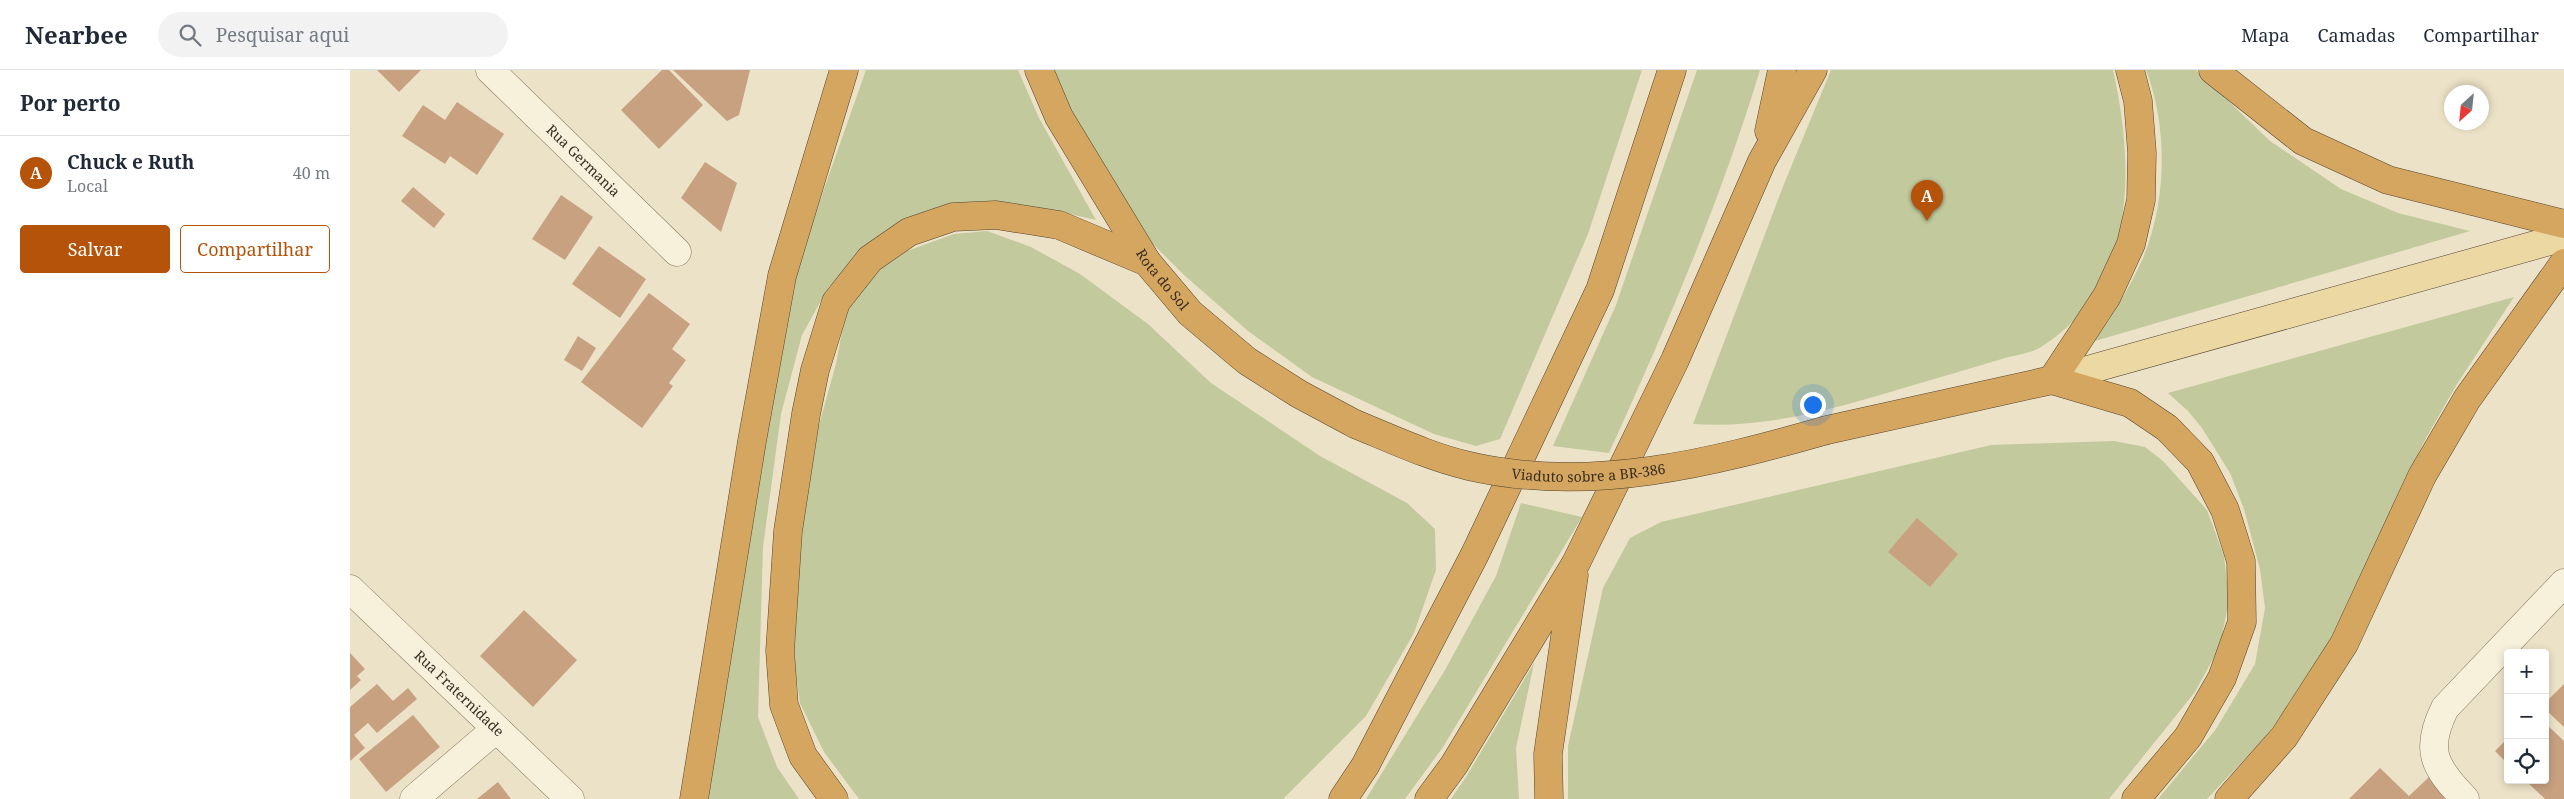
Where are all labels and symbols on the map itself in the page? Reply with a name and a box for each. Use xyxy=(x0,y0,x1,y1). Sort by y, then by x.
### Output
north arrow xyxy=(2444,85,2489,130)
street label: Rua Germania xyxy=(542,120,625,201)
pin: A xyxy=(1911,180,1943,221)
street label: Rota do Sol xyxy=(1132,245,1194,314)
your location xyxy=(1800,392,1826,418)
street label: Viaduto sobre a BR-386 xyxy=(1510,459,1667,486)
street label: Rua Fraternidade xyxy=(411,646,509,740)

